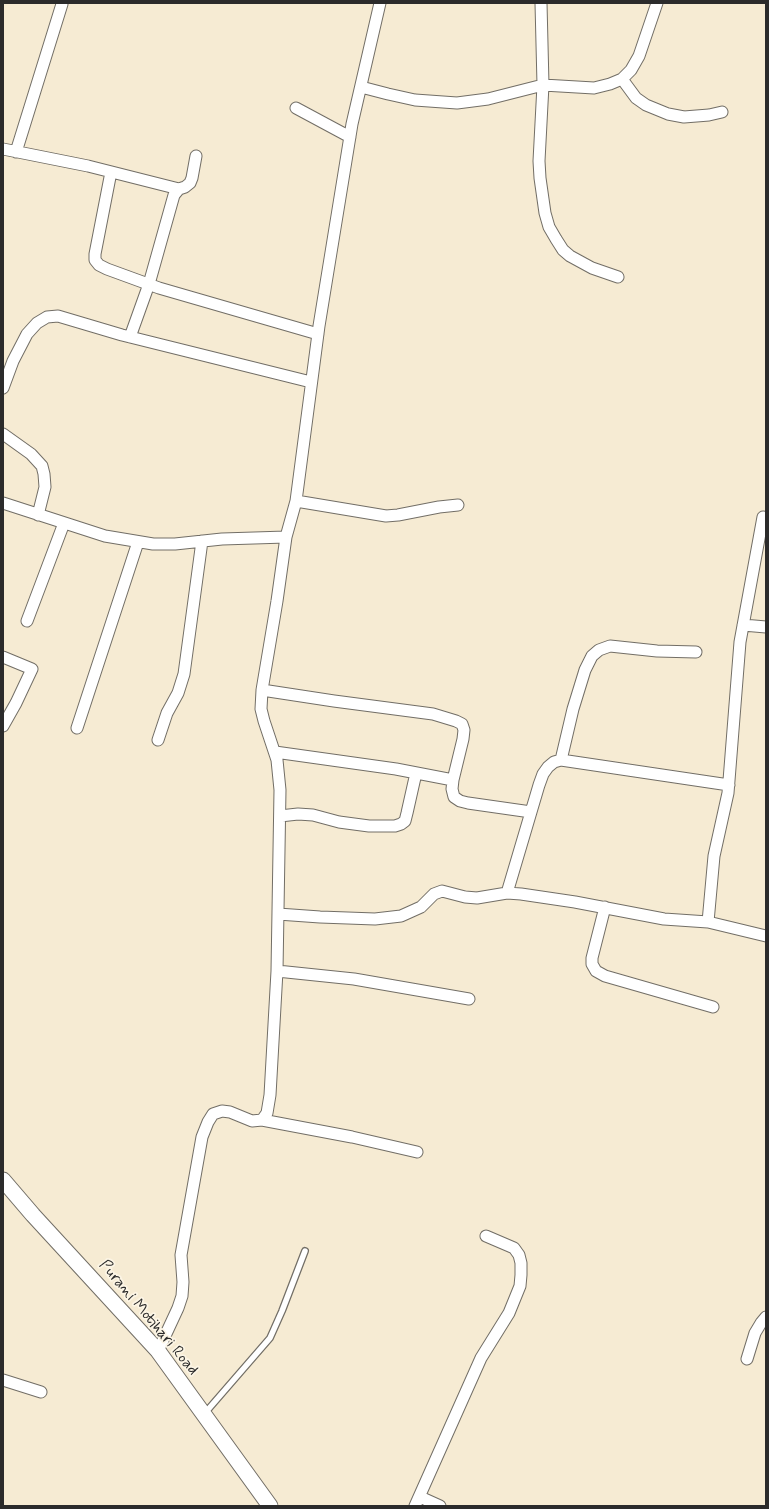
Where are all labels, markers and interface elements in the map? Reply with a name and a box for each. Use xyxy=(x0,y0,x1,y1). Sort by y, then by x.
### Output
street label: Purani Motihari Road xyxy=(94,1256,202,1380)

